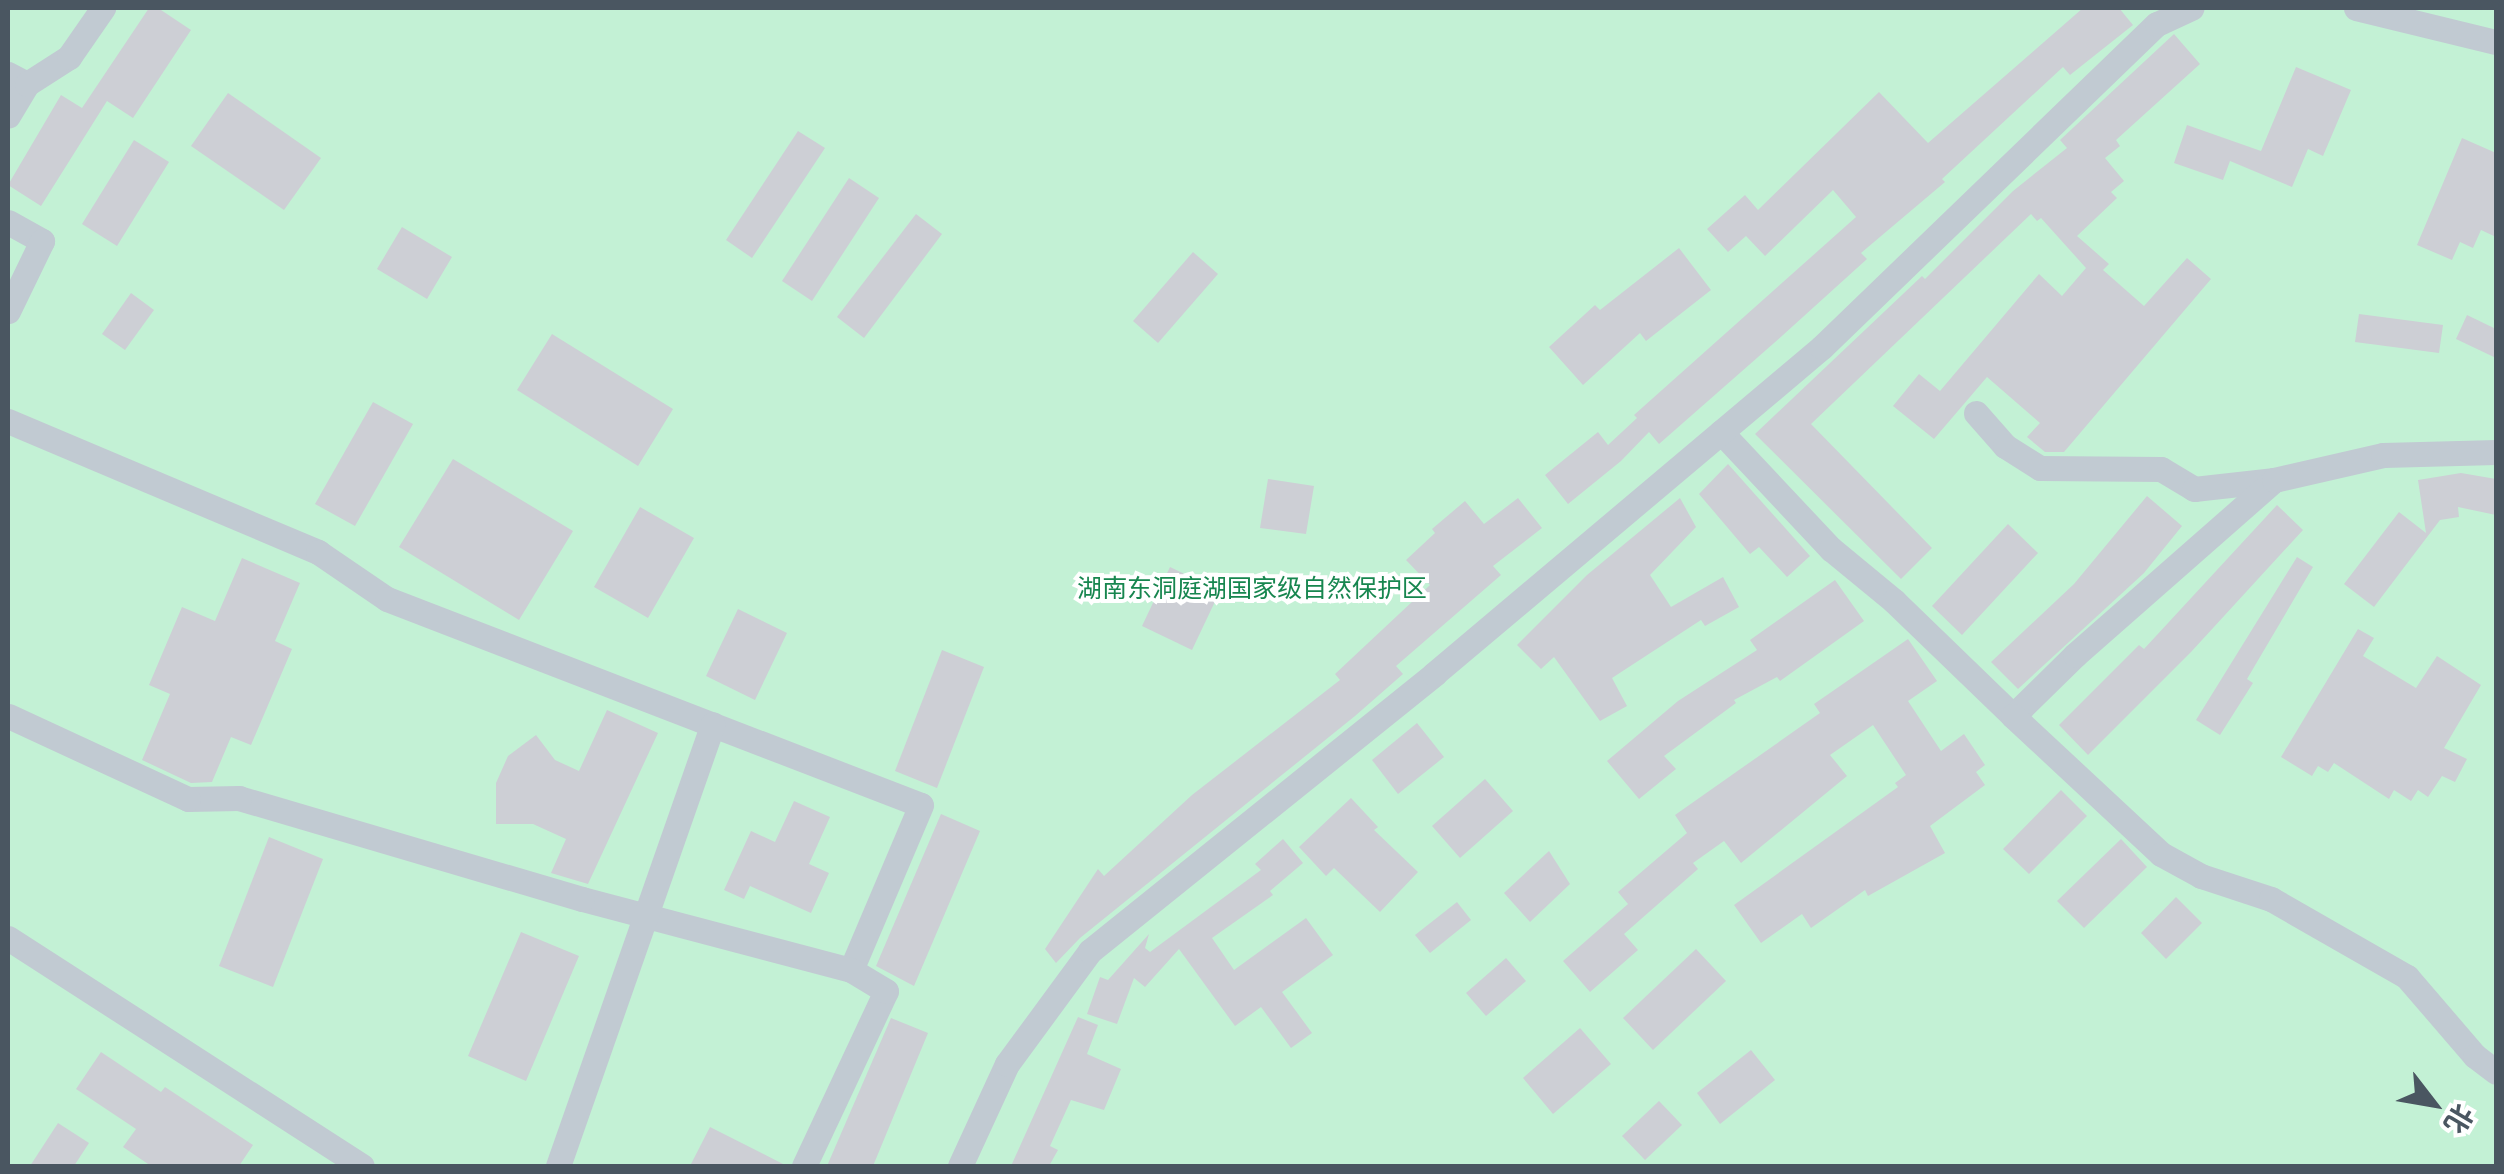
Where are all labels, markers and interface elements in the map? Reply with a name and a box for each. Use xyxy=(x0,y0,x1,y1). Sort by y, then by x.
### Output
park label: 湖南东洞庭湖国家级自然保护区 xyxy=(1077,572,1427,602)
north arrow xyxy=(2384,1054,2484,1154)
text: 北 xyxy=(2436,1098,2483,1141)

